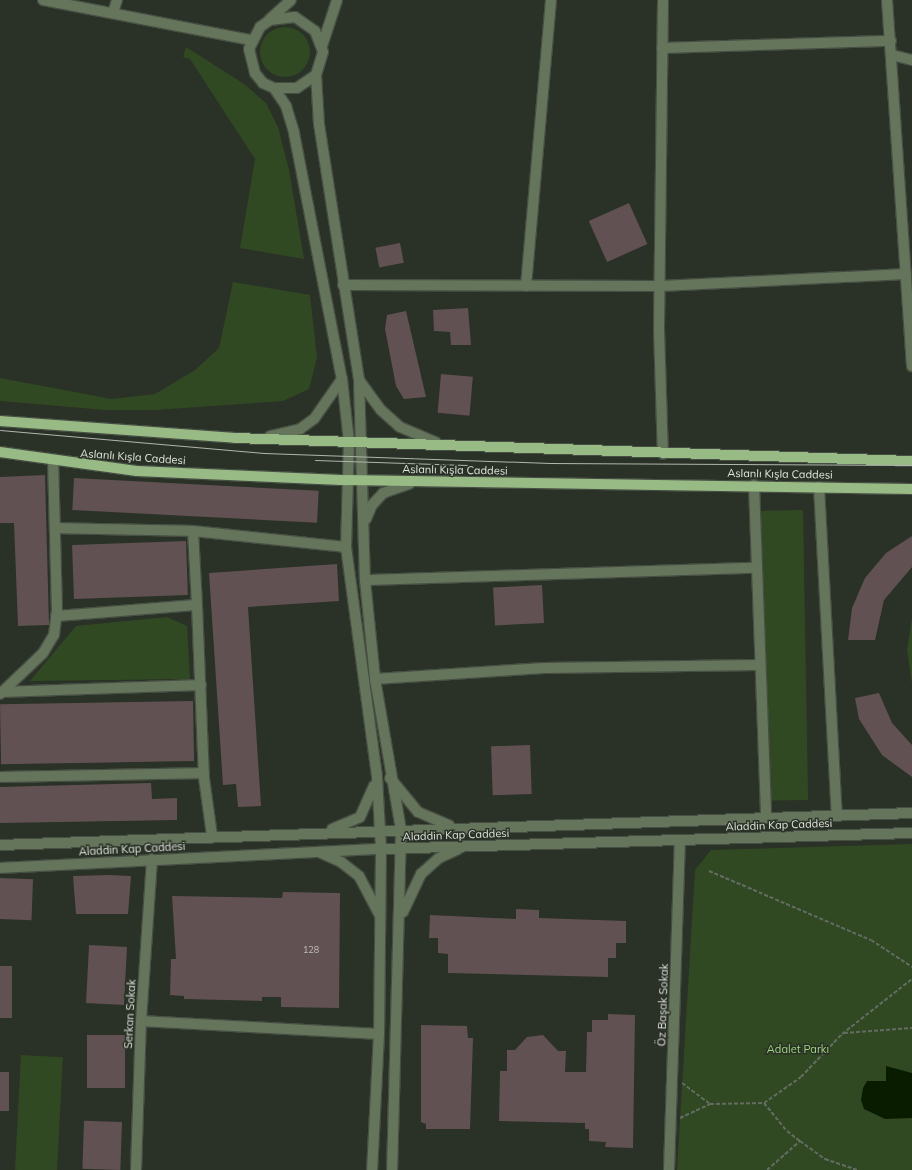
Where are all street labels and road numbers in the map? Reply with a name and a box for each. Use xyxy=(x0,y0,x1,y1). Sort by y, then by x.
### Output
street label: Aslanlı Kışla Caddesi xyxy=(80,447,186,467)
street label: Aslanlı Kışla Caddesi xyxy=(402,462,508,478)
street label: Aslanlı Kışla Caddesi xyxy=(727,466,833,482)
street label: Aladdin Kap Caddesi xyxy=(725,817,833,833)
street label: Aladdin Kap Caddesi xyxy=(402,827,510,843)
street label: Aladdin Kap Caddesi xyxy=(78,840,186,858)
street label: Öz Başak Sokak xyxy=(655,963,671,1047)
street label: Serkan Sokak xyxy=(122,979,138,1049)

